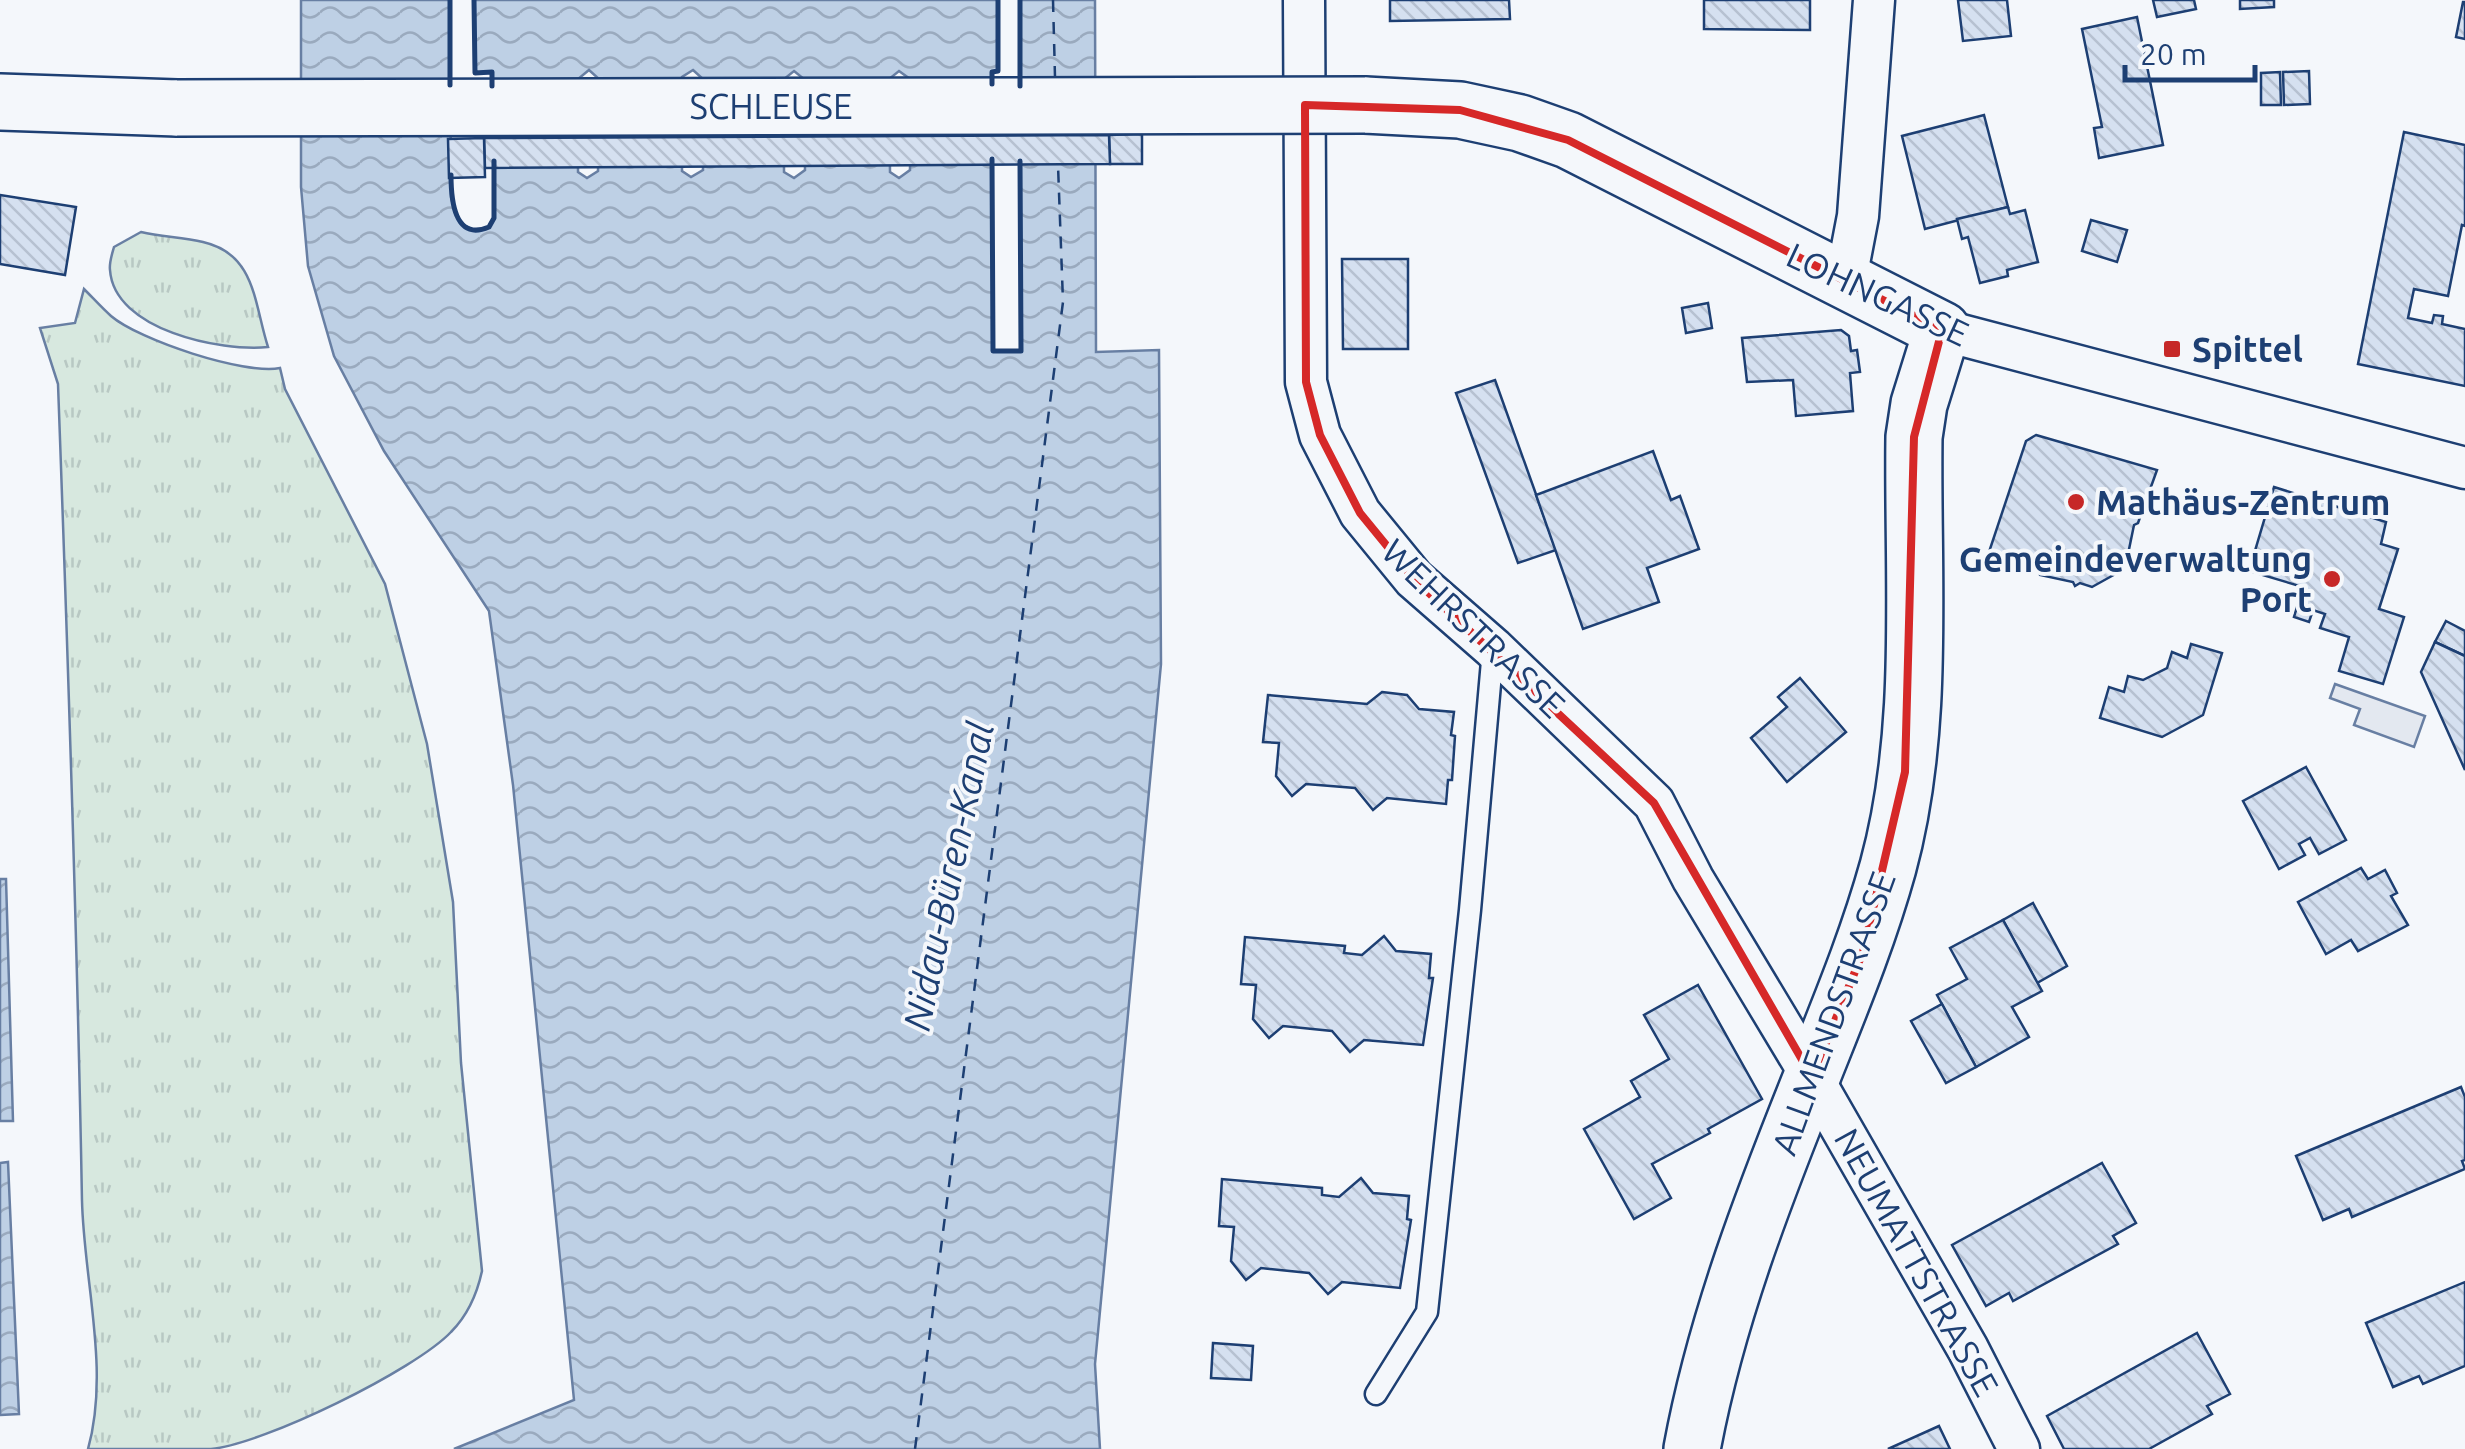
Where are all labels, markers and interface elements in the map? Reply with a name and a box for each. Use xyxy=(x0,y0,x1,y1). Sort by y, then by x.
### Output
scale bar xyxy=(2125,20,2255,82)
text: 20 m xyxy=(2140,37,2207,71)
street label: SCHLEUSE xyxy=(689,86,853,126)
street label: LOHNGASSE xyxy=(1781,234,1975,354)
place label: Spittel xyxy=(2192,329,2303,369)
marker: Spittel xyxy=(2161,338,2183,360)
place label: Mathäus-Zentrum xyxy=(2096,482,2390,522)
marker: Mathäus-Zentrum xyxy=(2065,491,2087,513)
street label: WEHRSTRASSE xyxy=(1374,531,1574,725)
place label: Gemeindeverwaltung Port xyxy=(1959,539,2312,619)
marker: Gemeindeverwaltung Port xyxy=(2321,568,2343,590)
water label: Nidau-Büren-Kanal xyxy=(895,718,1001,1034)
street label: ALLMENDSTRASSE xyxy=(1763,866,1903,1160)
street label: NEUMATTSTRASSE xyxy=(1827,1121,2007,1403)

